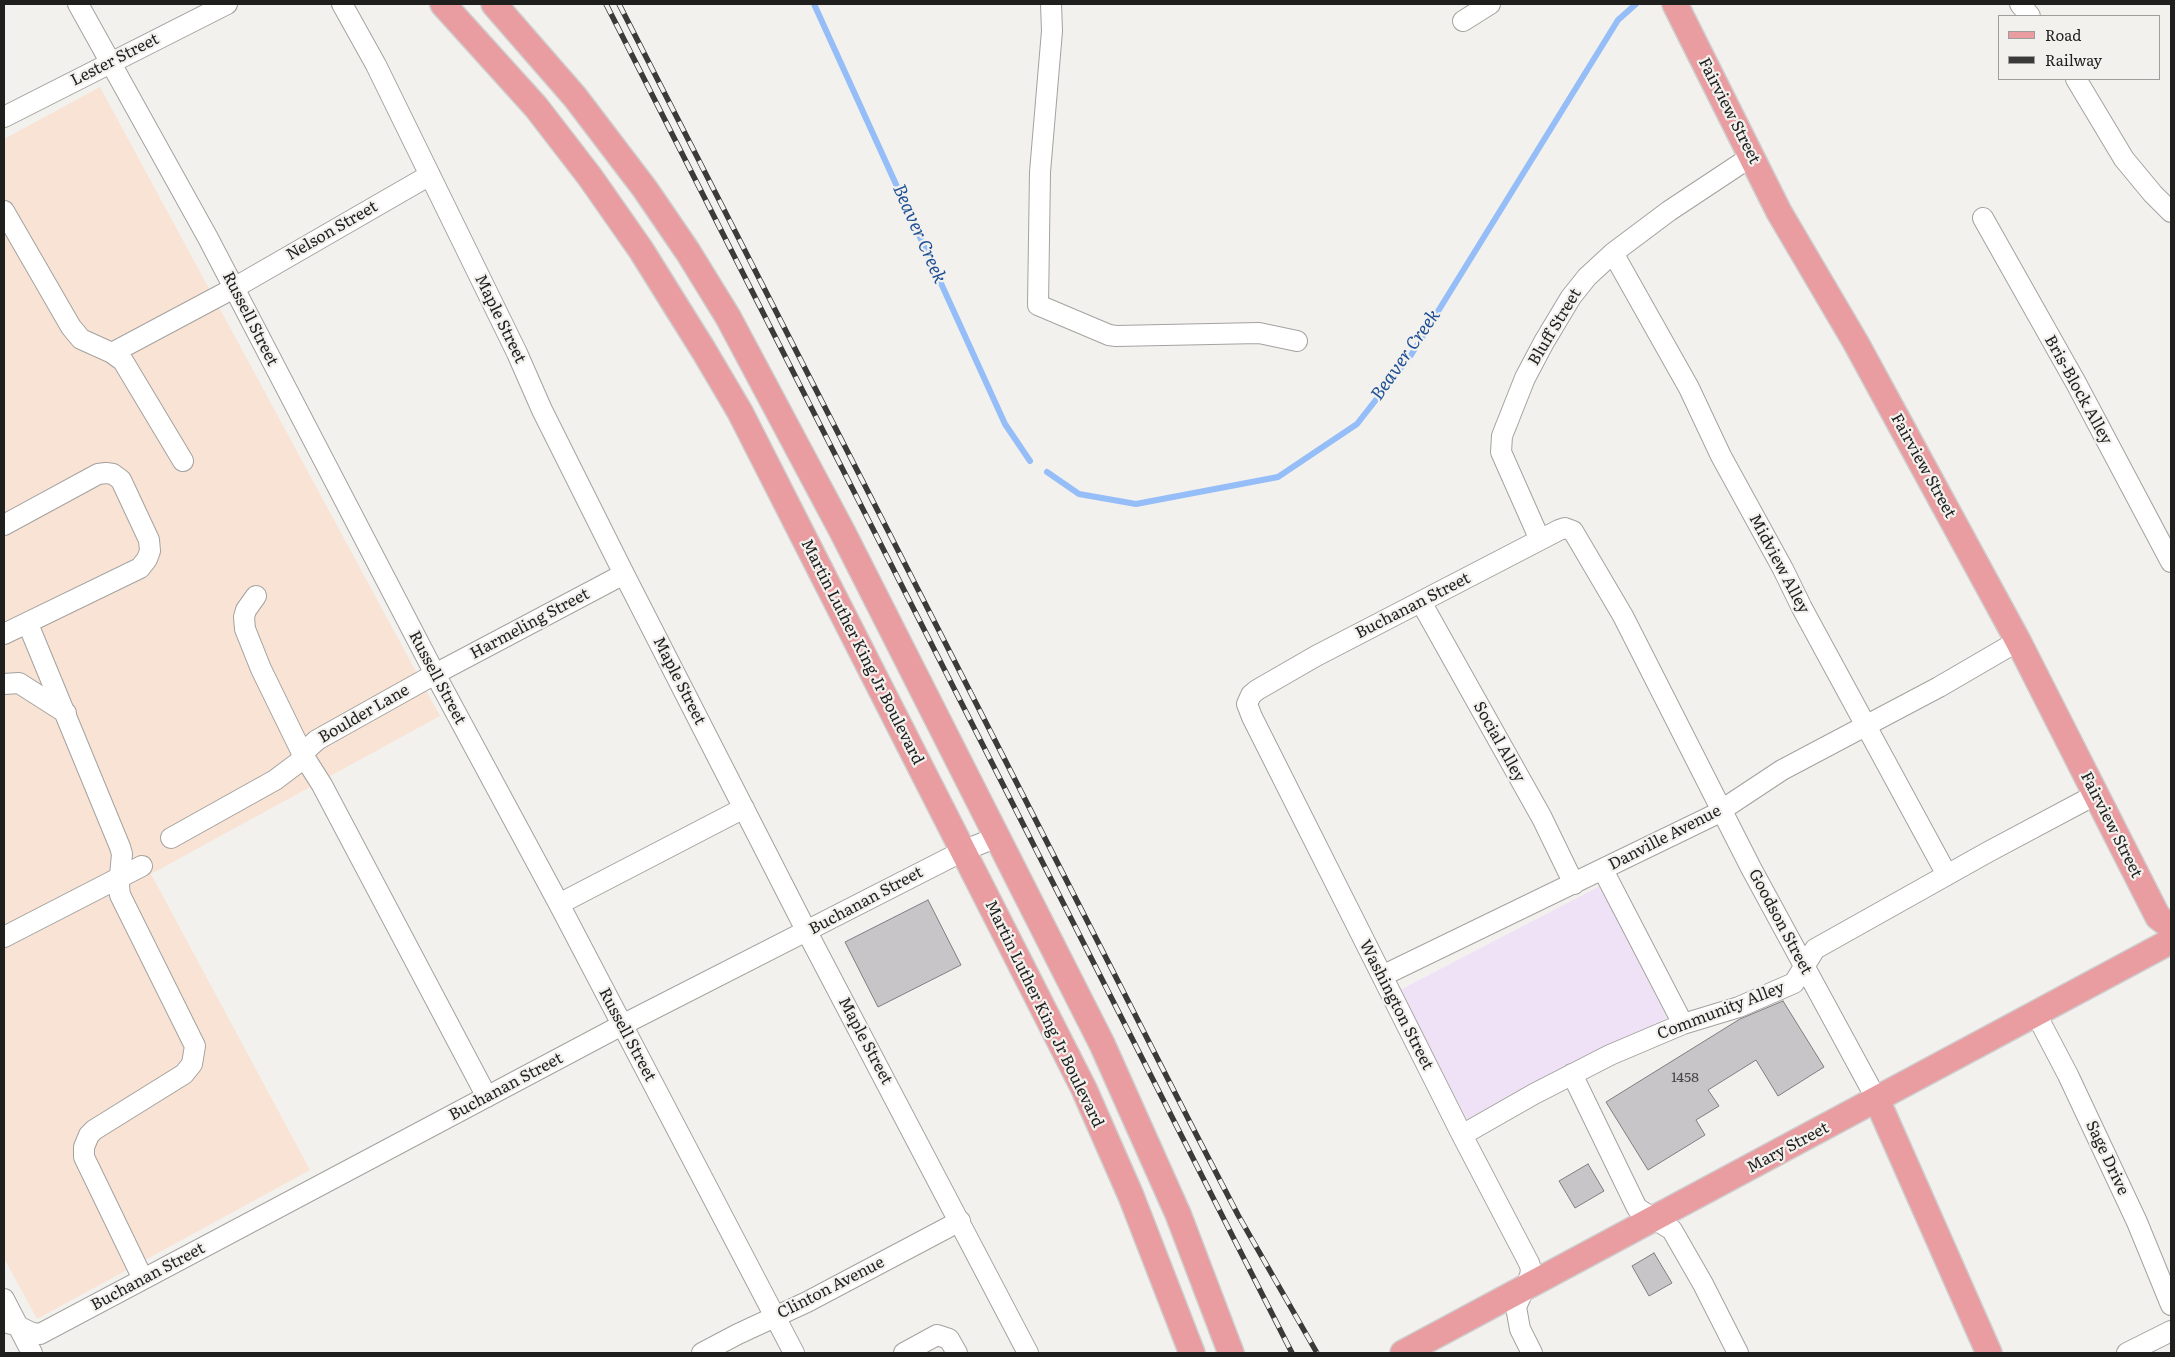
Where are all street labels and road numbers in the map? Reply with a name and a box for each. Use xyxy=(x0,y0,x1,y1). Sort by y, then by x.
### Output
street label: Lester Street xyxy=(68,30,162,90)
street label: Fairview Street xyxy=(1694,55,1764,167)
street label: Nelson Street xyxy=(283,197,381,265)
street label: Russell Street xyxy=(218,269,282,369)
street label: Maple Street xyxy=(470,272,530,366)
street label: Bluff Street xyxy=(1525,285,1585,369)
street label: Bris-Block Alley xyxy=(2040,332,2116,448)
street label: Fairview Street xyxy=(1886,410,1960,522)
street label: Midview Alley xyxy=(1745,511,1813,617)
street label: Martin Luther King Jr Boulevard xyxy=(797,536,927,768)
street label: Buchanan Street xyxy=(1352,569,1474,643)
street label: Harmeling Street xyxy=(467,585,593,663)
street label: Russell Street xyxy=(404,628,470,728)
street label: Maple Street xyxy=(649,634,709,728)
street label: Boulder Lane xyxy=(315,680,413,748)
street label: Social Alley xyxy=(1469,698,1529,786)
street label: Fairview Street xyxy=(2076,769,2146,881)
street label: Danville Avenue xyxy=(1606,801,1724,875)
street label: Buchanan Street xyxy=(806,863,926,939)
street label: Goodson Street xyxy=(1744,866,1816,978)
street label: Martin Luther King Jr Boulevard xyxy=(981,897,1107,1131)
street label: Washington Street xyxy=(1355,937,1437,1073)
street label: Community Alley xyxy=(1655,978,1787,1044)
street label: Russell Street xyxy=(594,985,660,1085)
street label: Maple Street xyxy=(834,994,896,1088)
street label: Buchanan Street xyxy=(446,1049,566,1125)
street label: Mary Street xyxy=(1744,1118,1832,1178)
street label: Sage Drive xyxy=(2081,1118,2133,1198)
street label: Buchanan Street xyxy=(88,1239,208,1315)
street label: Clinton Avenue xyxy=(774,1253,888,1323)

